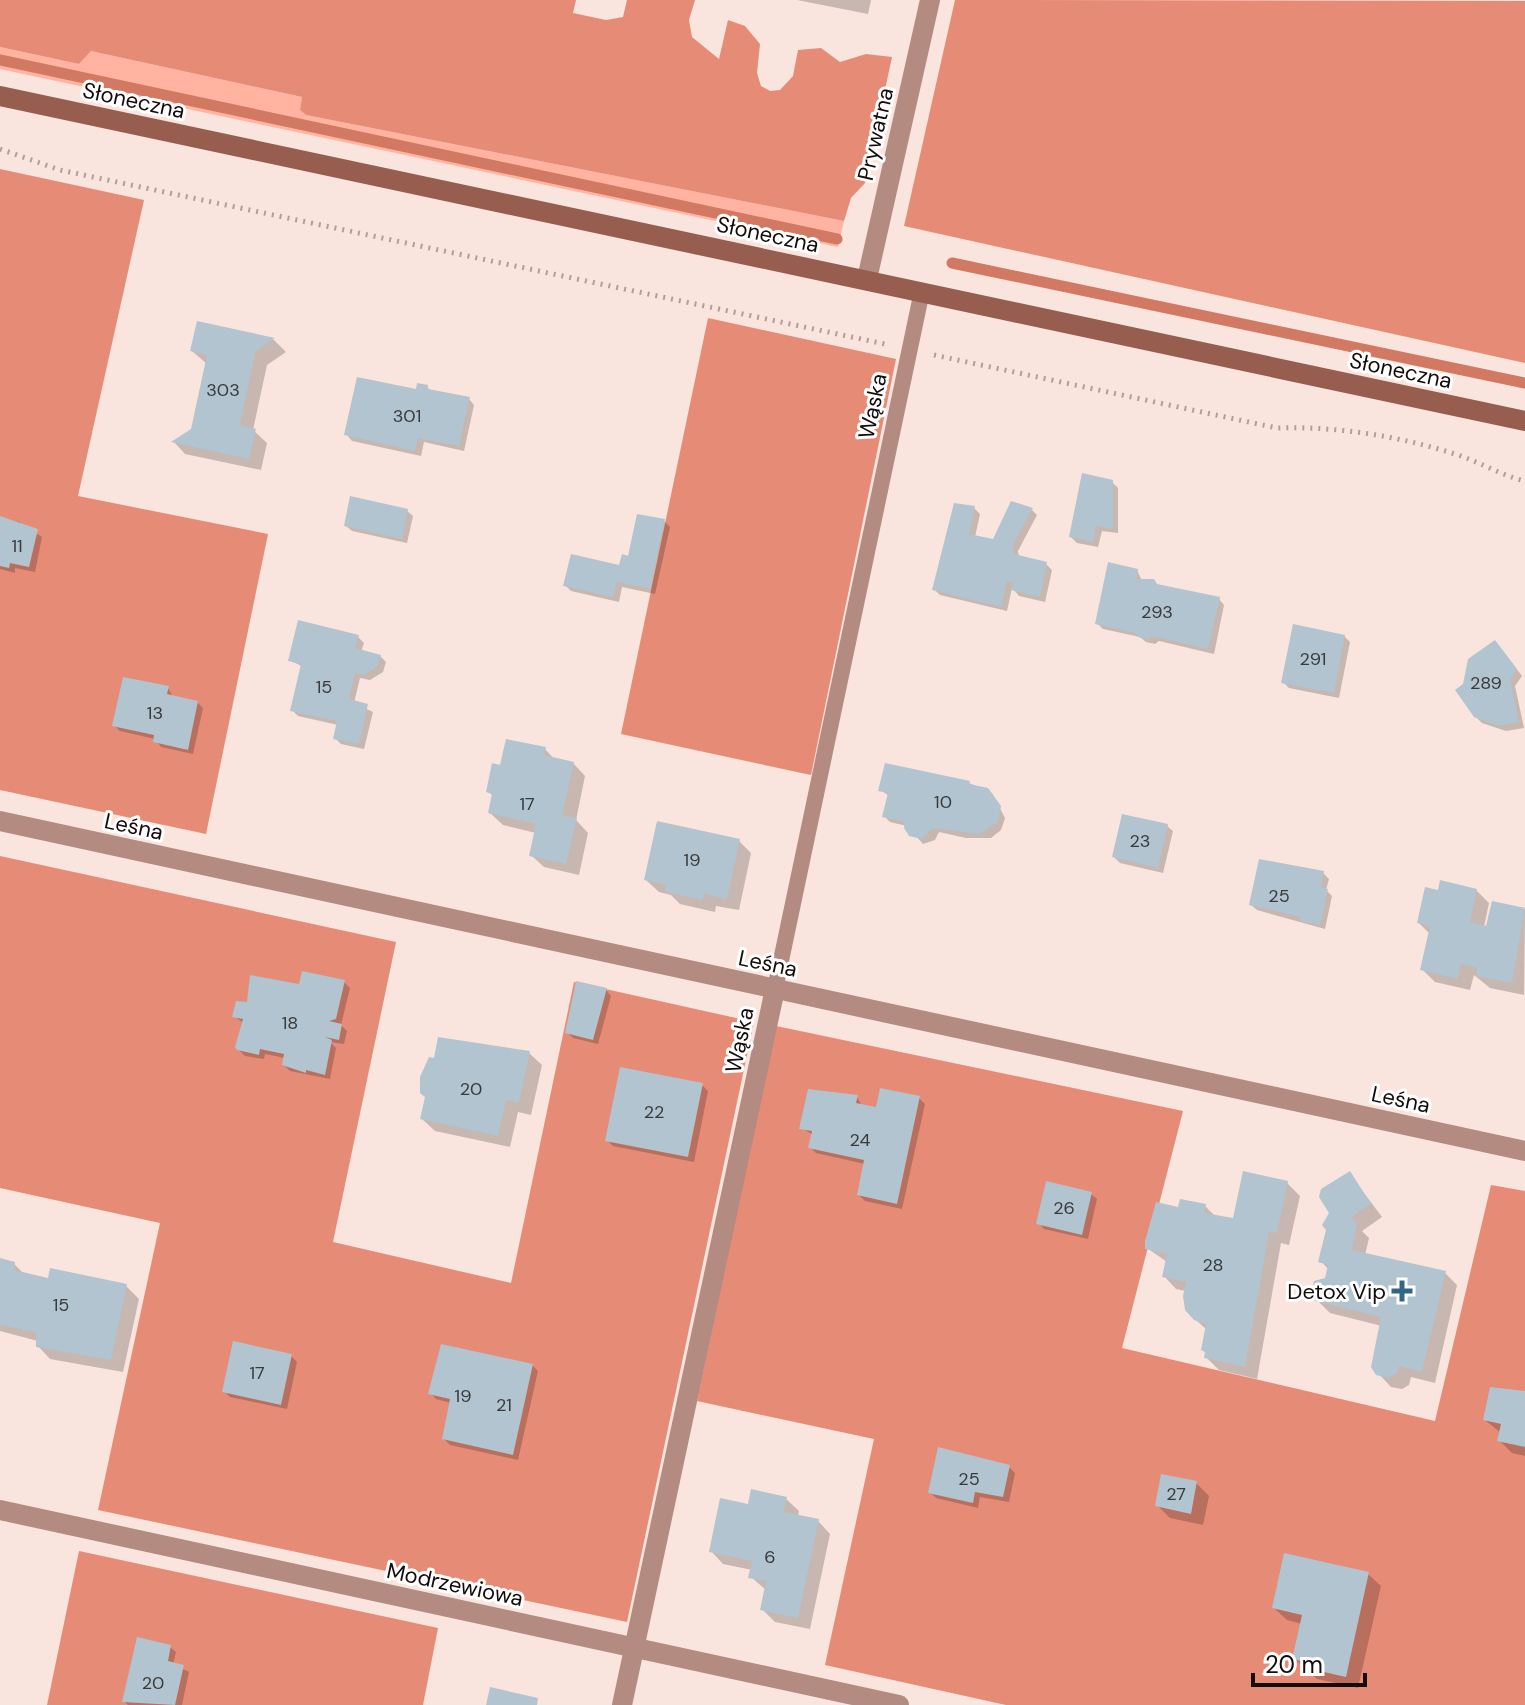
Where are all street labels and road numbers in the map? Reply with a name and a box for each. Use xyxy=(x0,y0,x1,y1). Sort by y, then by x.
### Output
street label: Słoneczna xyxy=(80,76,188,125)
street label: Prywatna xyxy=(851,85,900,183)
street label: Słoneczna xyxy=(714,210,822,259)
street label: Słoneczna xyxy=(1347,346,1455,395)
street label: Wąska xyxy=(851,371,894,441)
street label: Leśna xyxy=(102,806,166,847)
street label: Leśna xyxy=(736,943,800,984)
street label: Wąska xyxy=(718,1005,761,1075)
street label: Leśna xyxy=(1369,1079,1433,1120)
street label: Modrzewiowa xyxy=(384,1556,526,1613)

